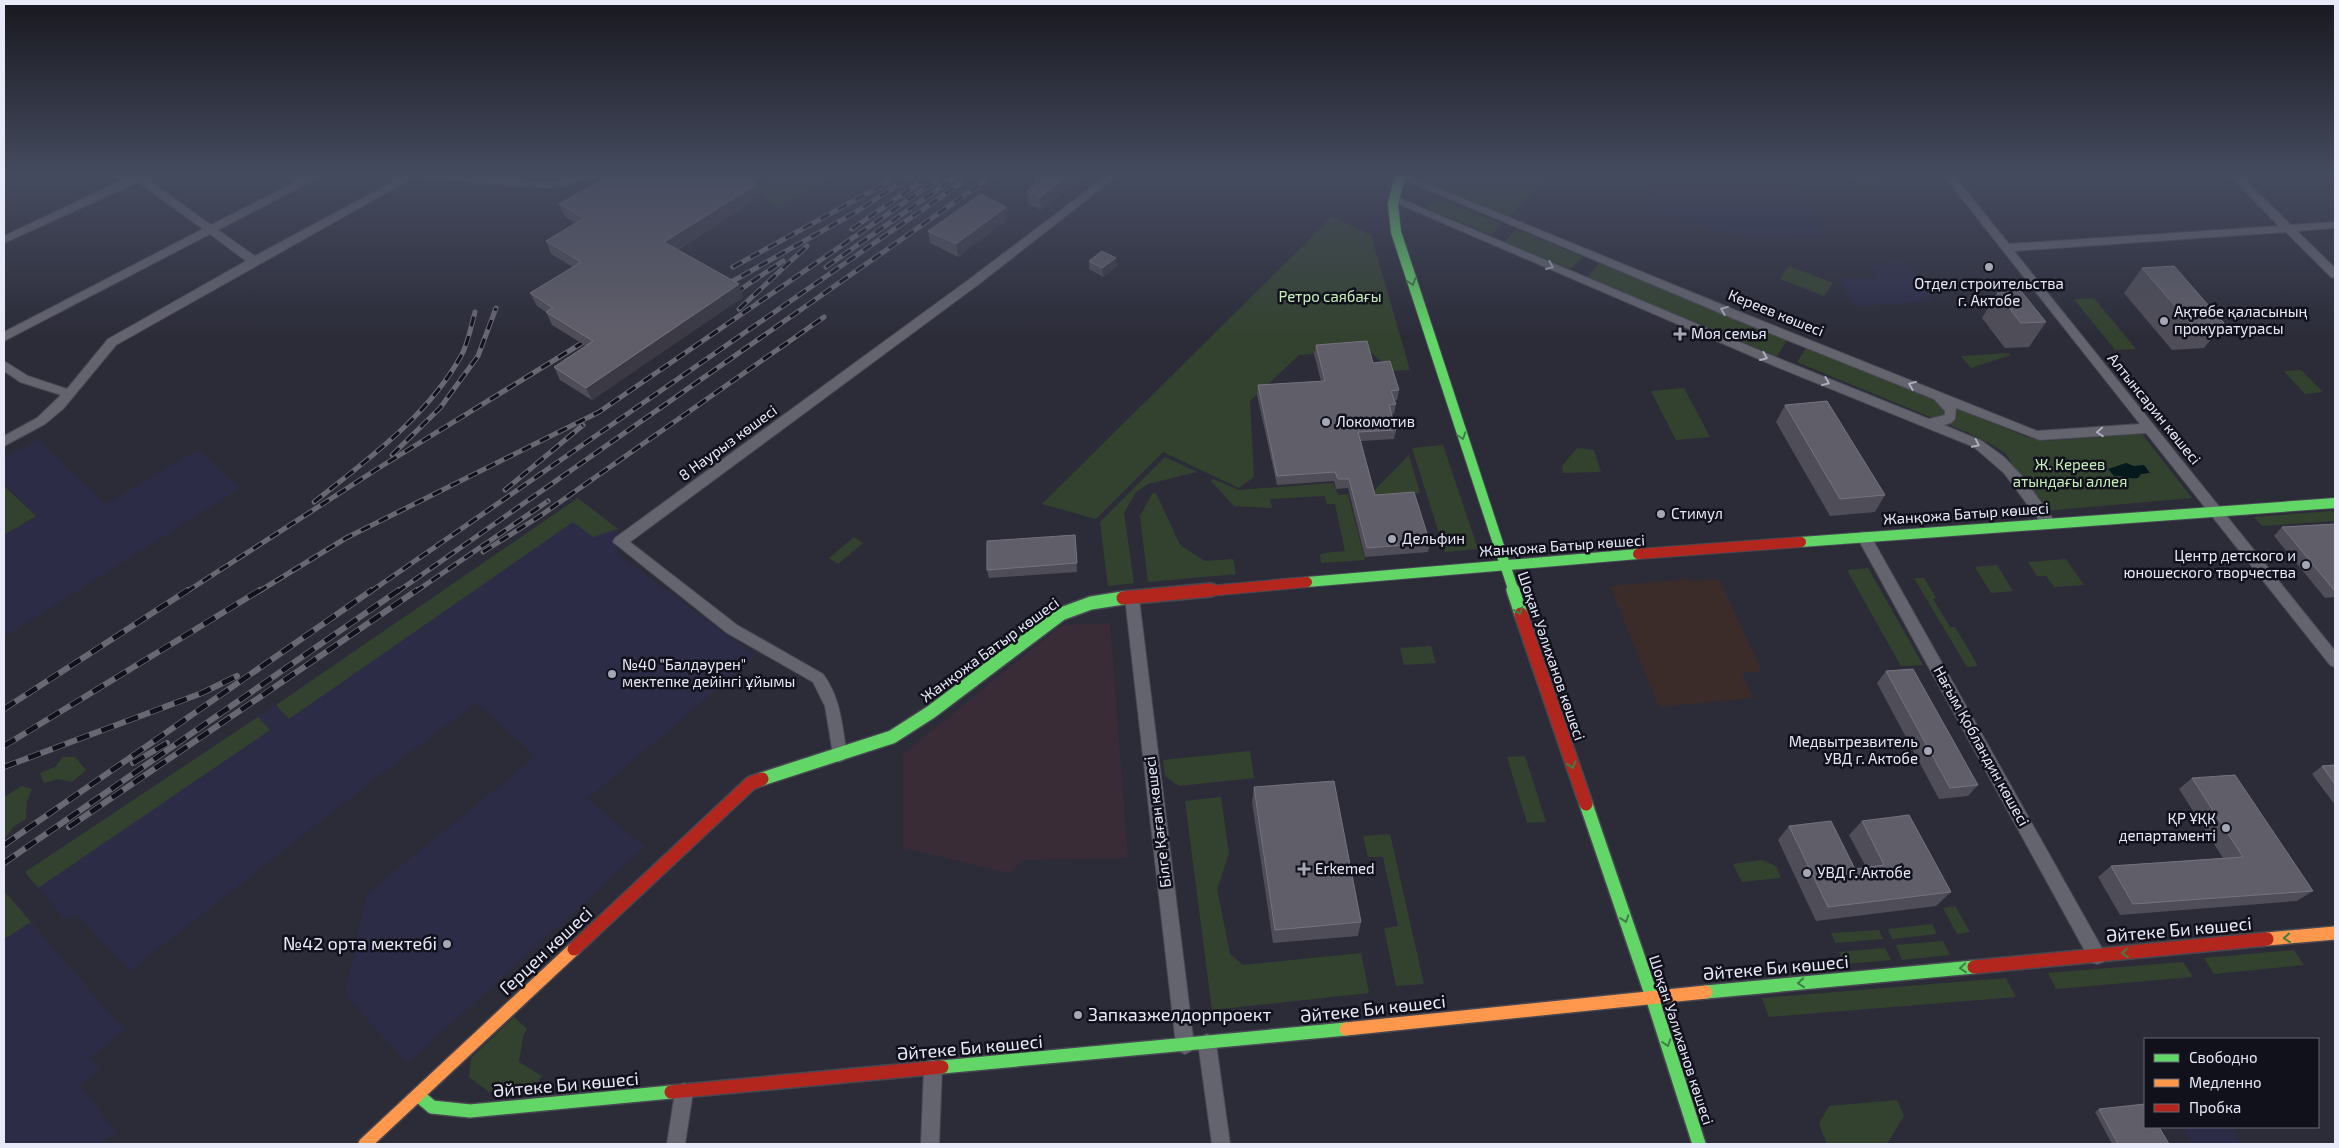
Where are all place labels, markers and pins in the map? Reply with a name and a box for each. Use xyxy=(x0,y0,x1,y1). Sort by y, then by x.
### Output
marker: Отдел строительства г. Актобе xyxy=(1983,261,1995,273)
place label: Отдел строительства г. Актобе xyxy=(1914,274,2064,309)
place label: Ақтөбе қаласының прокуратурасы xyxy=(2174,302,2308,338)
marker: Ақтөбе қаласының прокуратурасы xyxy=(2158,315,2170,327)
place label: Моя семья xyxy=(1691,324,1767,342)
marker: Моя семья xyxy=(1673,327,1687,341)
place label: Локомотив xyxy=(1336,412,1415,430)
marker: Локомотив xyxy=(1320,416,1332,428)
place label: Стимул xyxy=(1671,504,1723,523)
marker: Стимул xyxy=(1655,508,1667,520)
place label: Дельфин xyxy=(1402,529,1465,547)
marker: Дельфин xyxy=(1386,533,1398,545)
place label: Центр детского и юношеского творчества xyxy=(2124,546,2296,581)
marker: Центр детского и юношеского творчества xyxy=(2300,559,2312,571)
place label: №40 "Балдәурен" мектепке дейінгі ұйымы xyxy=(622,655,795,690)
marker: №40 "Балдәурен" мектепке дейінгі ұйымы xyxy=(606,668,618,680)
place label: Медвытрезвитель УВД г. Актобе xyxy=(1789,732,1918,767)
marker: Медвытрезвитель УВД г. Актобе xyxy=(1922,745,1934,757)
place label: ҚР ҰҚК департаменті xyxy=(2119,809,2216,844)
marker: ҚР ҰҚК департаменті xyxy=(2220,822,2232,834)
place label: Erkemed xyxy=(1315,859,1375,877)
marker: Erkemed xyxy=(1297,862,1311,876)
place label: УВД г. Актобе xyxy=(1817,863,1911,881)
marker: УВД г. Актобе xyxy=(1801,867,1813,879)
place label: №42 орта мектебі xyxy=(283,932,437,954)
marker: №42 орта мектебі xyxy=(441,938,453,950)
place label: Запказжелдорпроект xyxy=(1088,1003,1271,1025)
marker: Запказжелдорпроект xyxy=(1072,1009,1084,1021)

